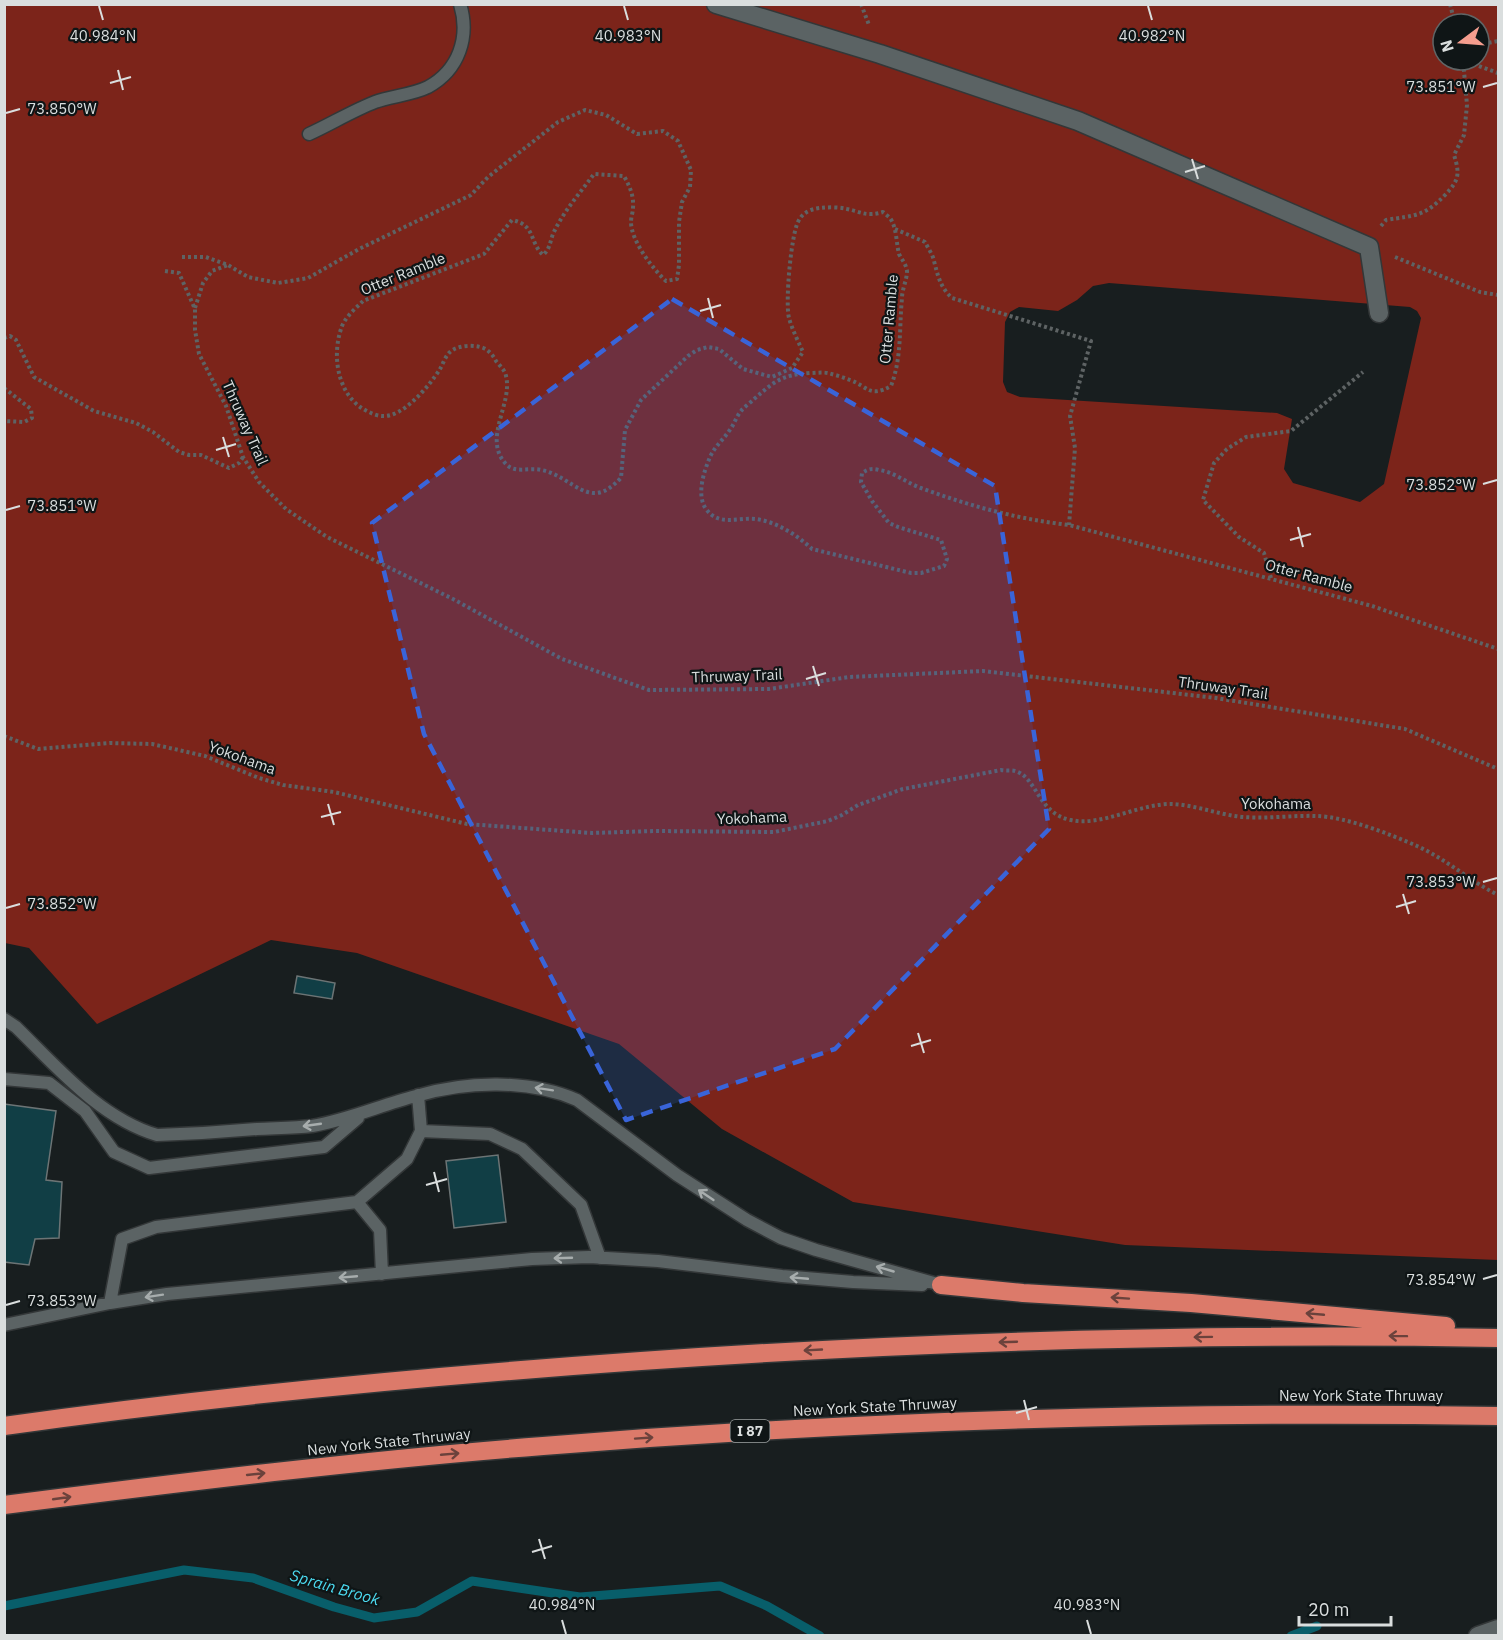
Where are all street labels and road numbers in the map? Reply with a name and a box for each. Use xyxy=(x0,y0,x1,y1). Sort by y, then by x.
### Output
street label: Otter Ramble xyxy=(358,248,448,299)
street label: Otter Ramble xyxy=(875,273,902,365)
street label: Thruway Trail xyxy=(218,378,273,468)
street label: Otter Ramble xyxy=(1263,555,1355,596)
street label: Thruway Trail xyxy=(691,664,783,687)
street label: Thruway Trail xyxy=(1177,672,1269,703)
street label: Yokohama xyxy=(206,737,278,778)
street label: Yokohama xyxy=(1241,794,1311,813)
street label: Yokohama xyxy=(717,807,787,828)
street label: New York State Thruway xyxy=(1279,1386,1444,1405)
street label: New York State Thruway xyxy=(792,1393,958,1420)
road number: I 87 xyxy=(730,1420,770,1442)
street label: New York State Thruway xyxy=(306,1423,472,1460)

